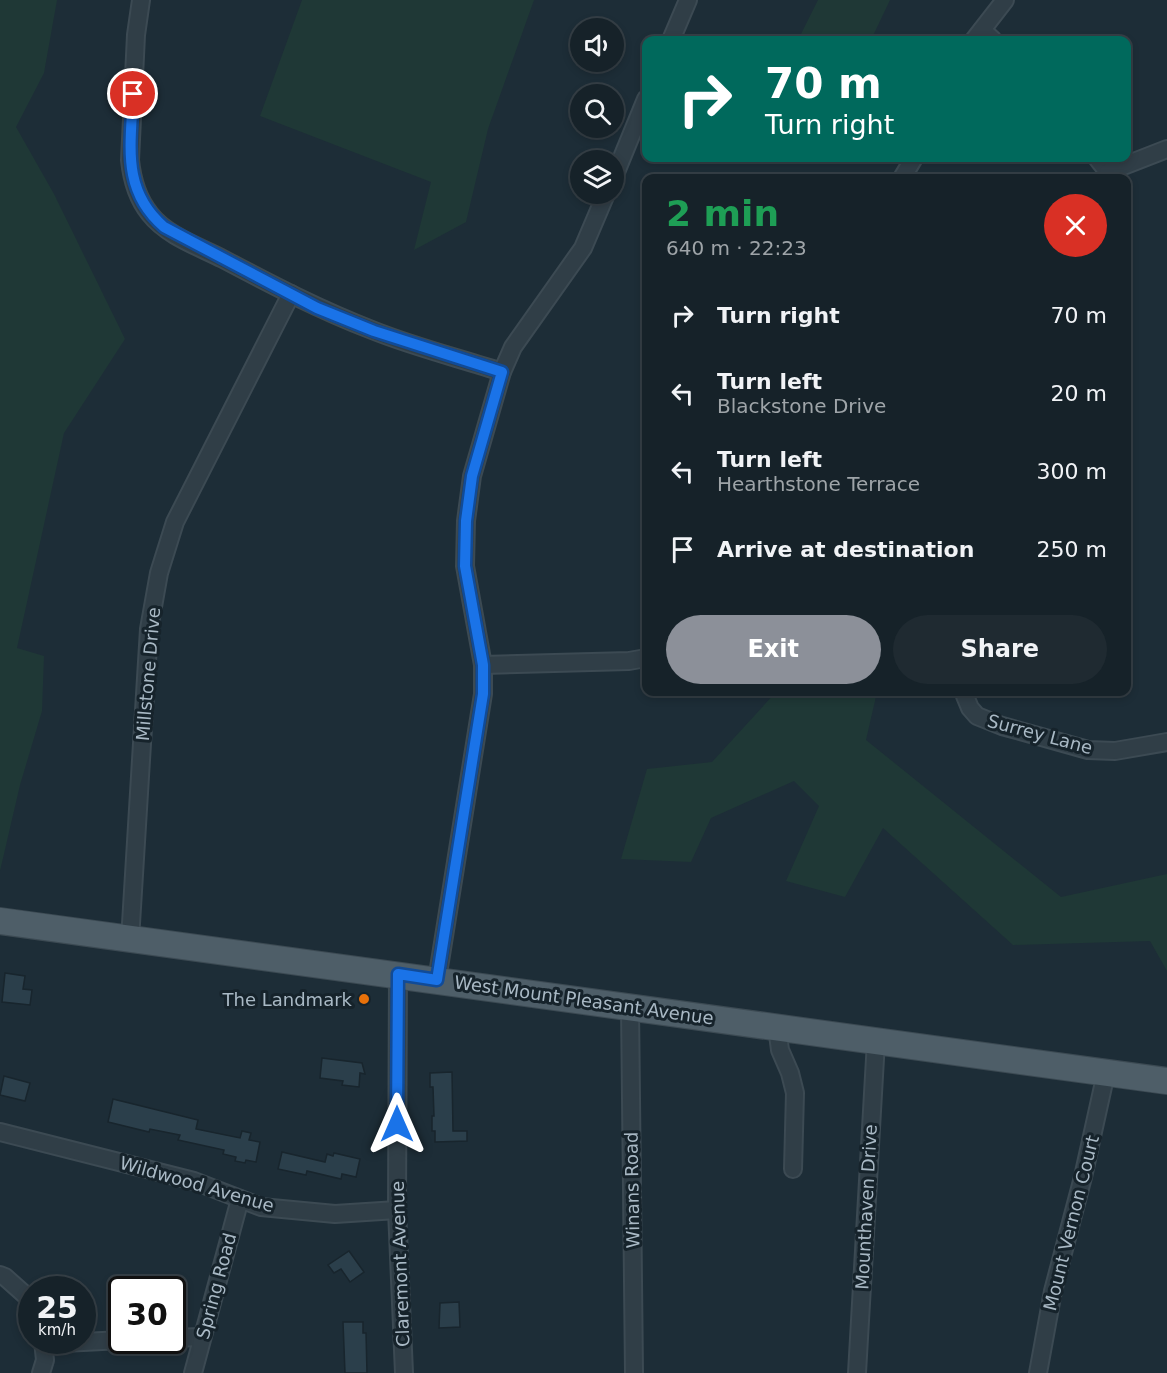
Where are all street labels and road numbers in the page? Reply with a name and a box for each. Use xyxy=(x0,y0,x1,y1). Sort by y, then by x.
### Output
street label: Millstone Drive xyxy=(132,606,164,742)
street label: Surrey Lane xyxy=(985,710,1095,758)
street label: West Mount Pleasant Avenue xyxy=(453,971,715,1029)
street label: Mounthaven Drive xyxy=(851,1124,881,1290)
street label: Winans Road xyxy=(620,1132,644,1248)
street label: Mount Vernon Court xyxy=(1039,1133,1103,1313)
street label: Wildwood Avenue xyxy=(117,1152,277,1216)
street label: Claremont Avenue xyxy=(387,1181,413,1347)
street label: Spring Road xyxy=(192,1231,240,1341)

